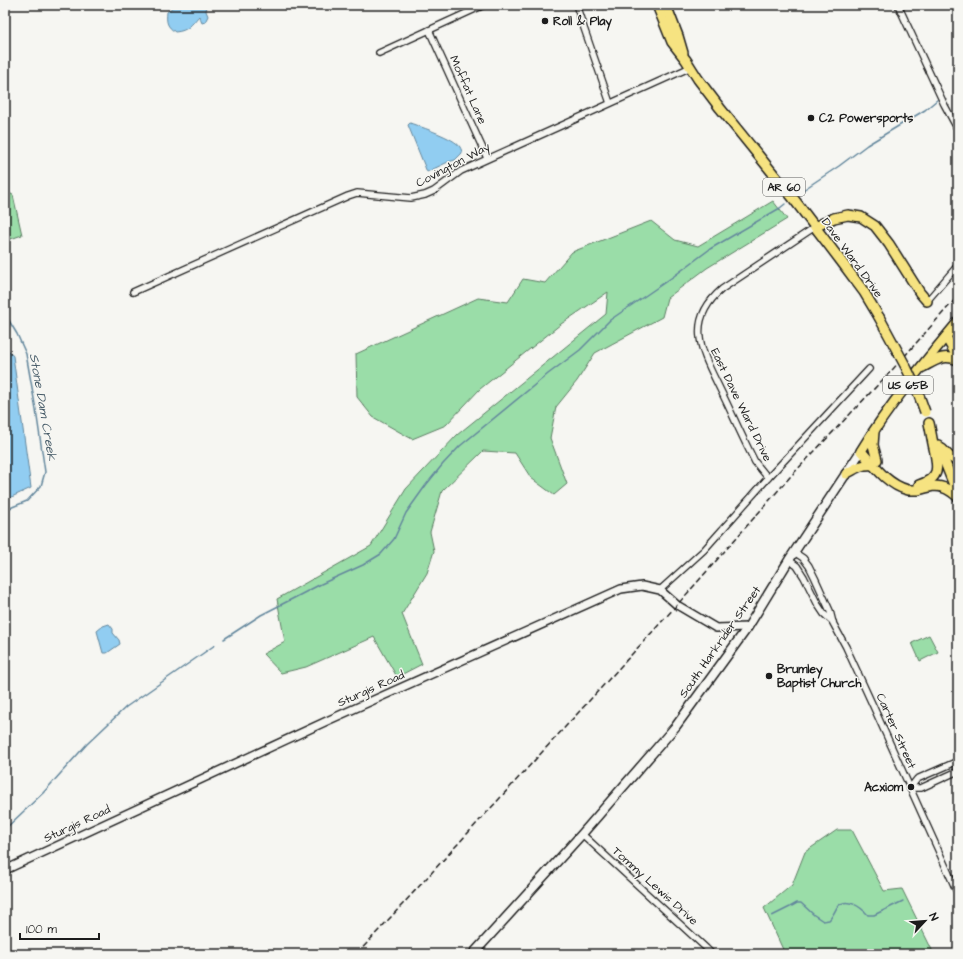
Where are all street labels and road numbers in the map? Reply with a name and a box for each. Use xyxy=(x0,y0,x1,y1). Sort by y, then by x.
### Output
street label: Moffat Lane xyxy=(445,53,491,128)
street label: Covington Way xyxy=(413,138,494,193)
road number: AR 60 xyxy=(763,178,805,196)
street label: Dave Ward Drive xyxy=(817,214,887,302)
street label: East Dave Ward Drive xyxy=(706,345,776,465)
road number: US 65B xyxy=(883,376,933,394)
street label: South Harkrider Street xyxy=(675,583,765,701)
street label: Sturgis Road xyxy=(335,667,408,712)
street label: Carter Street xyxy=(872,691,920,772)
street label: Sturgis Road xyxy=(41,801,113,848)
street label: Tommy Lewis Drive xyxy=(608,843,702,930)

